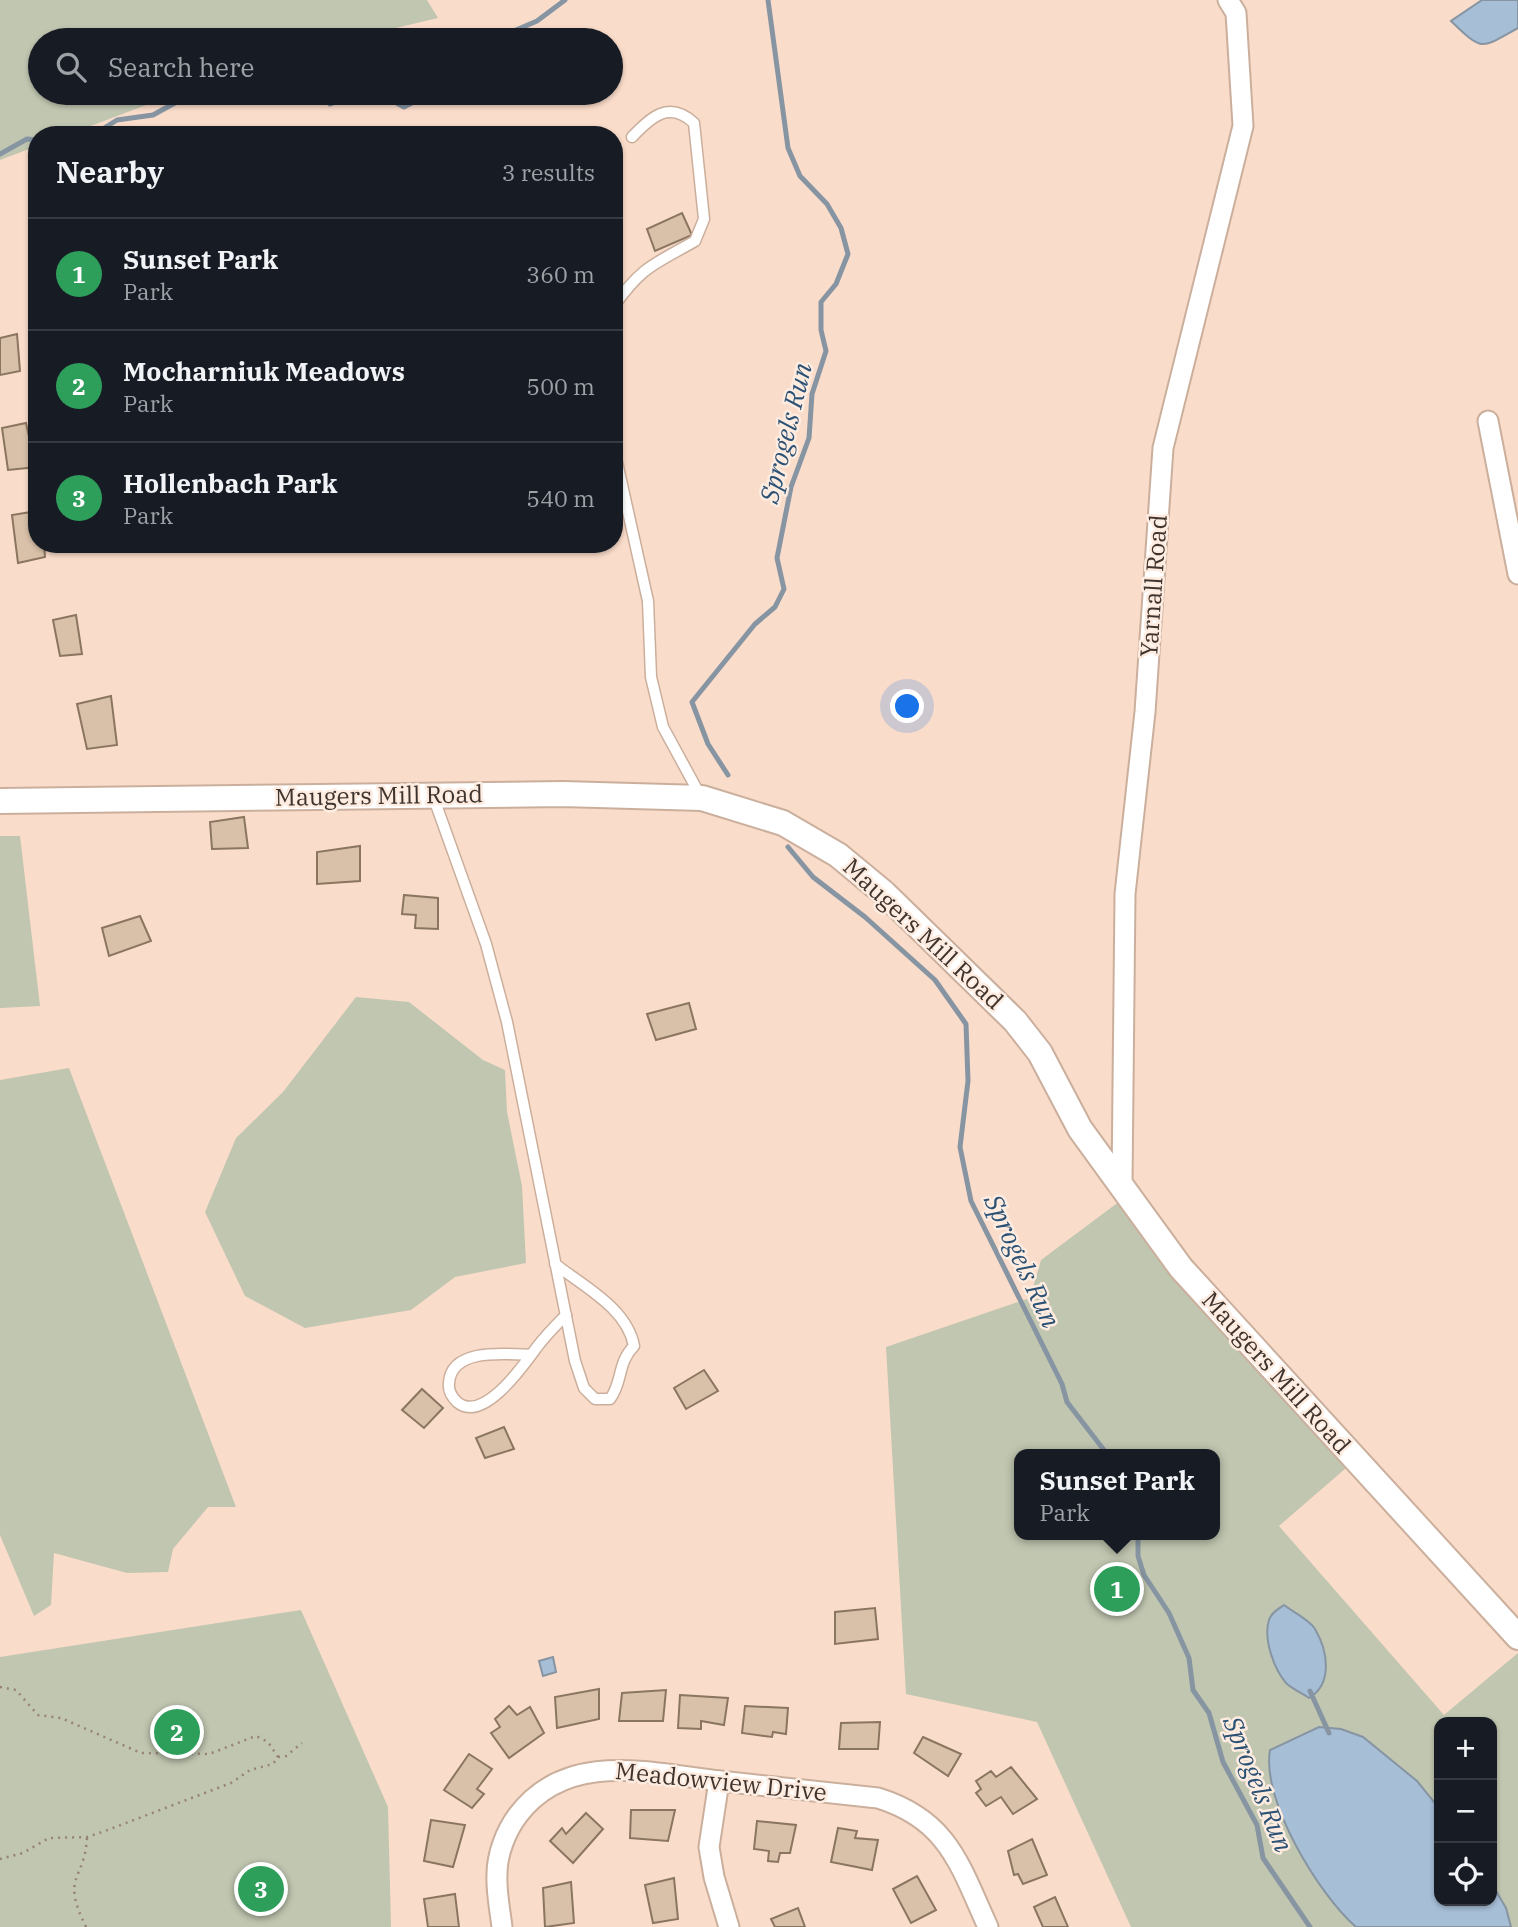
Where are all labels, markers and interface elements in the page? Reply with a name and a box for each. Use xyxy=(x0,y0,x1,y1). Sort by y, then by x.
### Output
search box xyxy=(28,28,623,105)
icon: search xyxy=(52,48,90,86)
text: Search here xyxy=(108,50,254,84)
text: Nearby xyxy=(56,152,164,191)
text: 3 results xyxy=(502,157,595,187)
text: Sunset Park xyxy=(123,242,278,276)
text: 1 xyxy=(72,259,86,289)
text: 360 m xyxy=(526,259,595,289)
text: Park xyxy=(123,276,173,306)
text: Mocharniuk Meadows xyxy=(123,354,405,388)
water label: Sprogels Run xyxy=(751,359,819,507)
text: 2 xyxy=(72,371,86,401)
text: 500 m xyxy=(526,371,595,401)
text: Park xyxy=(123,388,173,418)
text: Hollenbach Park xyxy=(123,466,338,500)
text: 3 xyxy=(72,483,86,513)
text: 540 m xyxy=(526,483,595,513)
text: Park xyxy=(123,500,173,530)
street label: Yarnall Road xyxy=(1132,514,1174,658)
your location xyxy=(890,689,924,723)
street label: Maugers Mill Road xyxy=(275,777,483,813)
street label: Maugers Mill Road xyxy=(837,851,1011,1016)
water label: Sprogels Run xyxy=(977,1187,1069,1333)
street label: Maugers Mill Road xyxy=(1195,1284,1358,1460)
popup xyxy=(1014,1449,1220,1540)
text: Sunset Park xyxy=(1039,1463,1195,1497)
text: Park xyxy=(1039,1497,1090,1527)
pin: 1 xyxy=(1094,1563,1140,1615)
pin: 2 xyxy=(154,1706,200,1758)
water label: Sprogels Run xyxy=(1216,1710,1302,1857)
map controls xyxy=(1434,1717,1497,1906)
button: + xyxy=(1434,1717,1497,1780)
street label: Meadowview Drive xyxy=(614,1754,828,1808)
button: − xyxy=(1434,1780,1497,1843)
button: locate xyxy=(1434,1843,1497,1906)
pin: 3 xyxy=(238,1863,284,1915)

